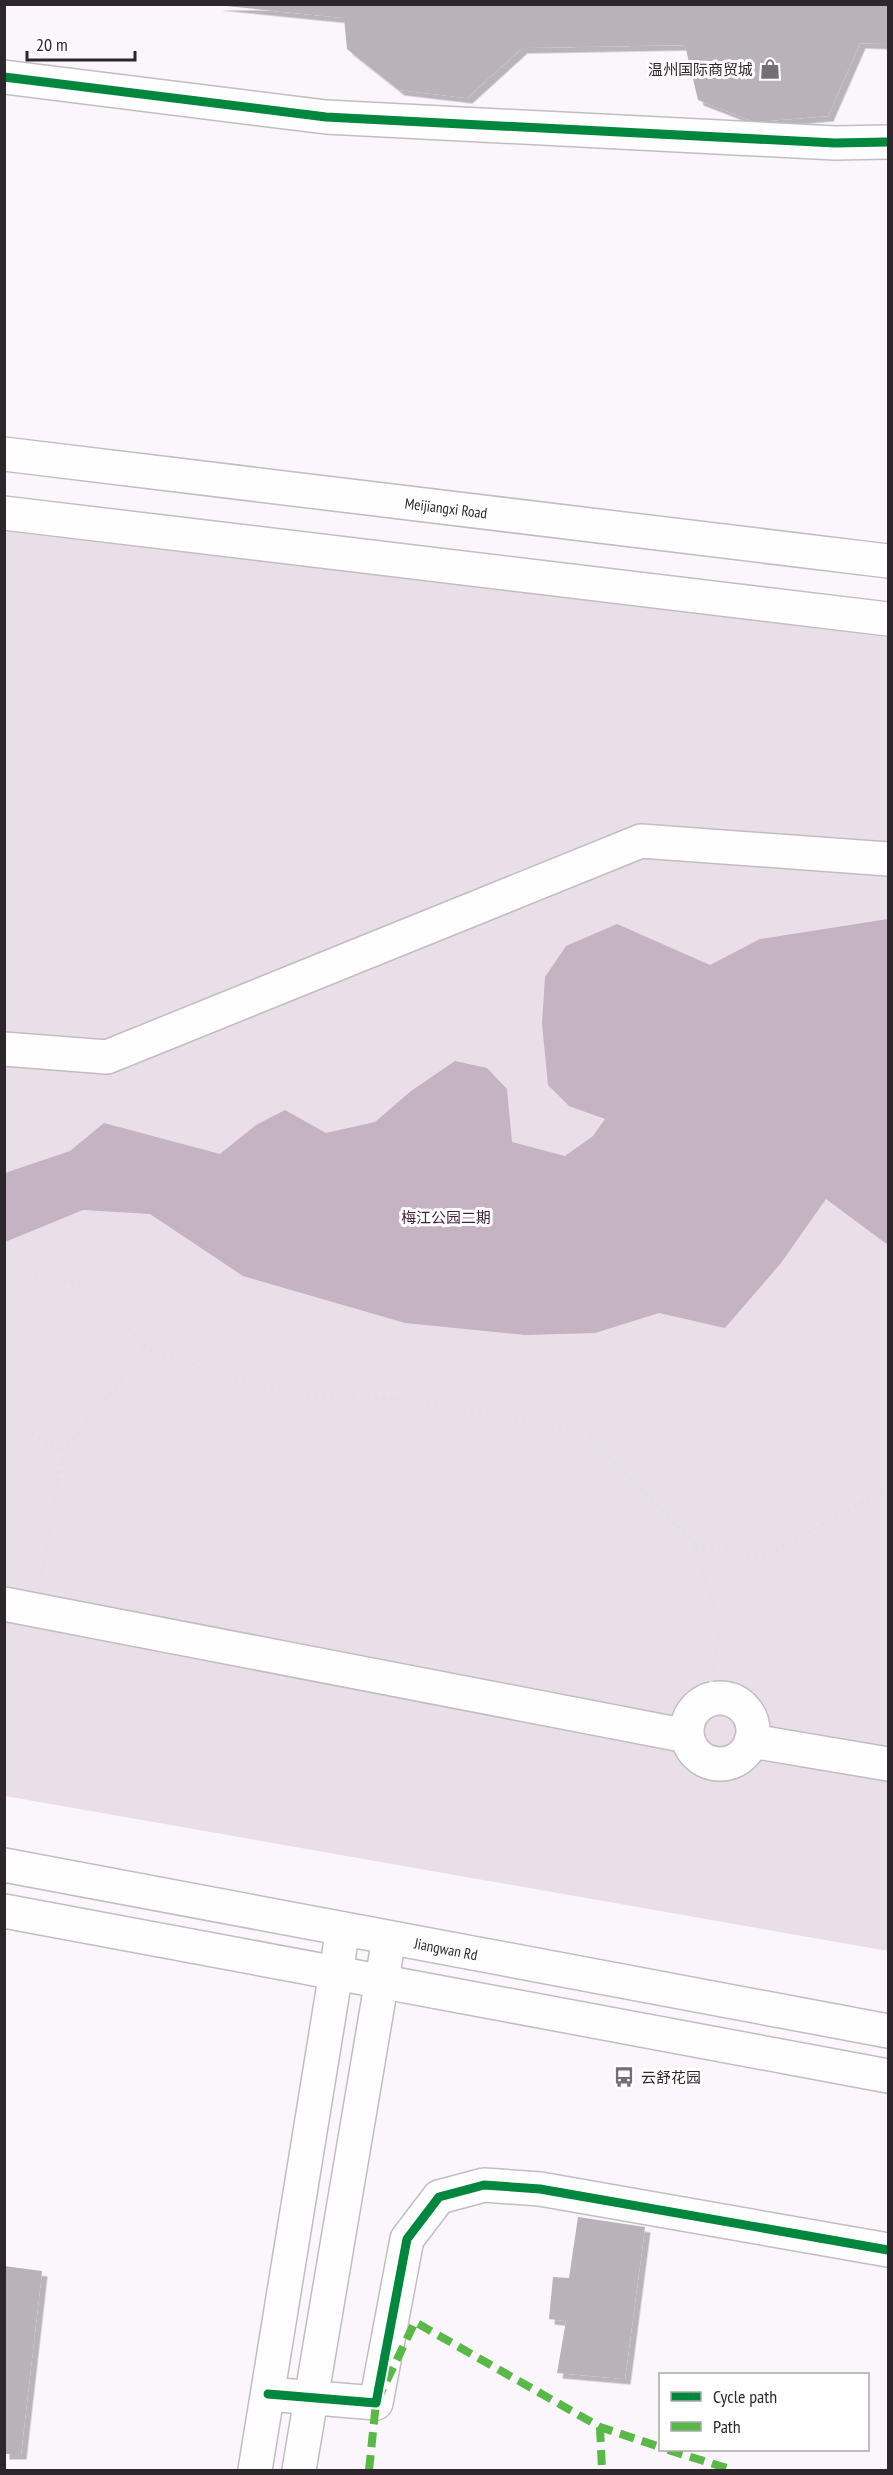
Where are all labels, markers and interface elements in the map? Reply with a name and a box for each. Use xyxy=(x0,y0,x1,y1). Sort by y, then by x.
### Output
scale bar xyxy=(27,24,135,62)
text: 20 m xyxy=(36,33,68,56)
shop icon: 温州国际商贸城 xyxy=(758,57,782,81)
place label: 温州国际商贸城 xyxy=(648,60,753,79)
street label: Meijiangxi Road xyxy=(404,494,488,522)
park label: 梅江公园二期 xyxy=(401,1208,491,1227)
street label: Jiangwan Rd xyxy=(412,1933,479,1964)
bus stop icon: 云舒花园 xyxy=(612,2065,636,2089)
place label: 云舒花园 xyxy=(641,2068,701,2087)
legend xyxy=(659,2373,869,2451)
text: Cycle path xyxy=(713,2385,777,2408)
text: Path xyxy=(713,2415,741,2438)

